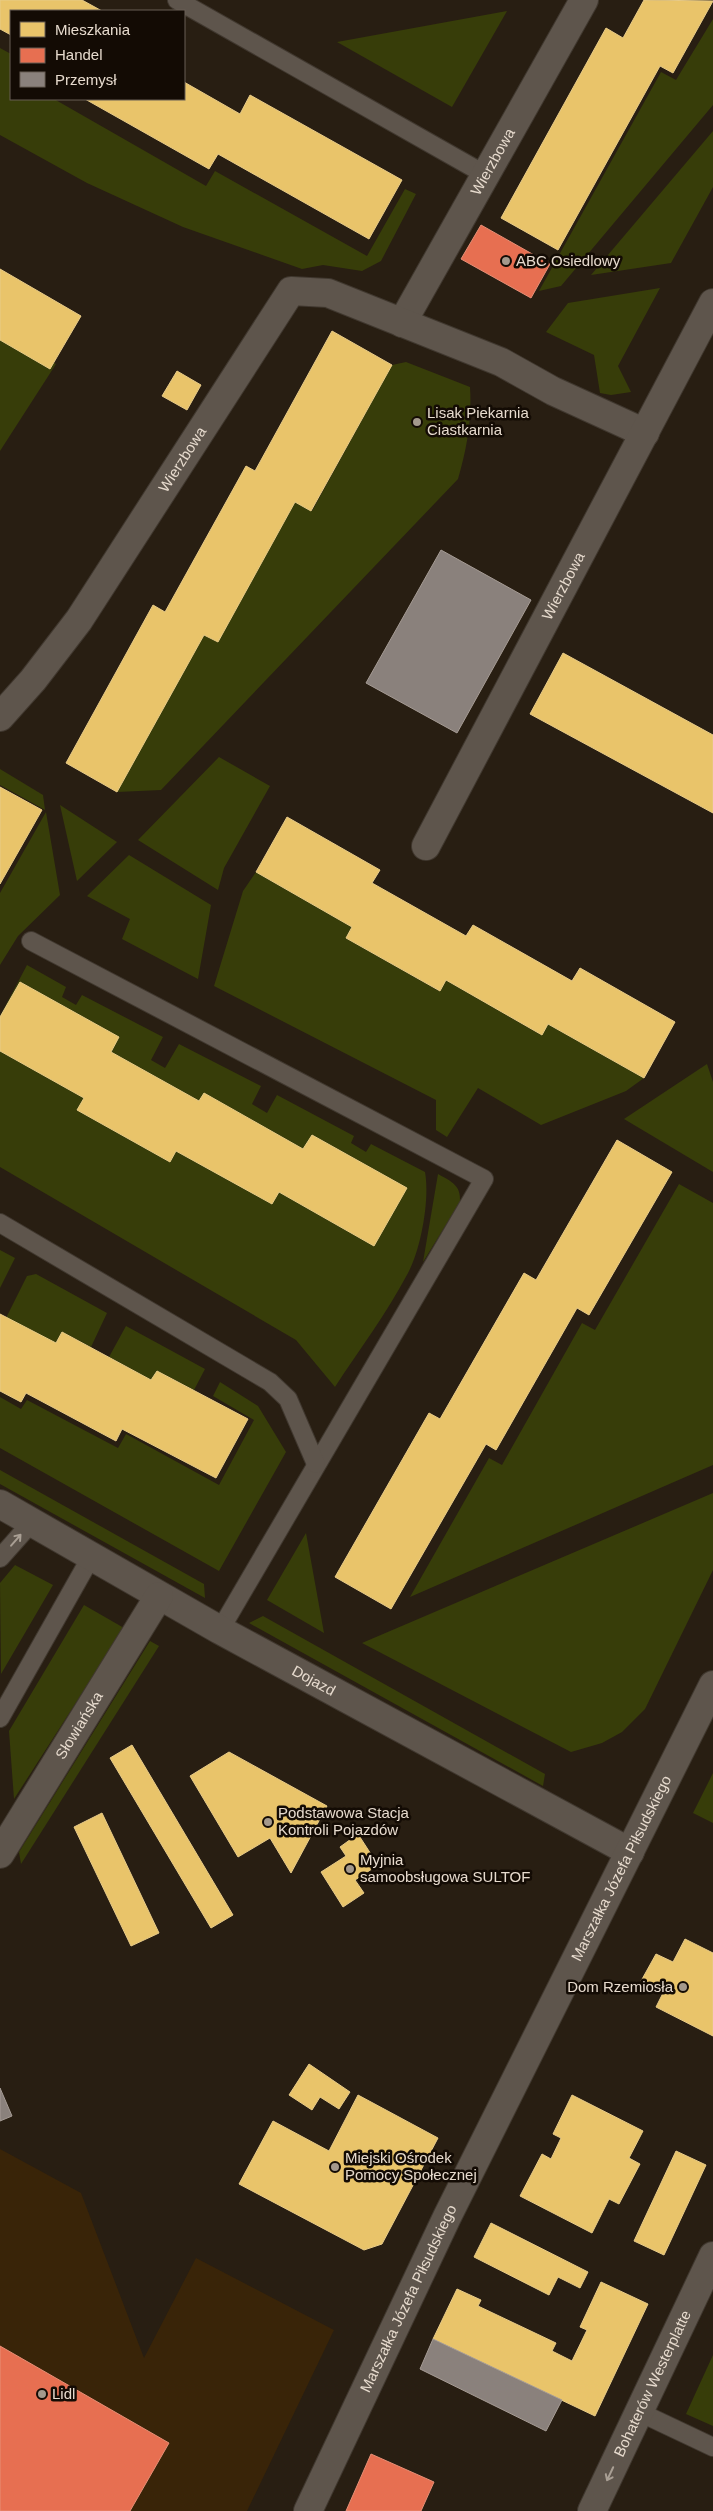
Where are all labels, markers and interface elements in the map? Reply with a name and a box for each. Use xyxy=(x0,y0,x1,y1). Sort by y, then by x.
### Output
legend xyxy=(10,10,185,100)
text: Mieszkania xyxy=(55,21,131,38)
text: Handel xyxy=(55,46,103,63)
text: Przemysł xyxy=(55,71,117,88)
street label: Wierzbowa xyxy=(467,124,518,198)
place label: ABC Osiedlowy xyxy=(516,252,621,269)
marker: ABC Osiedlowy xyxy=(500,255,512,267)
place label: Lisak Piekarnia Ciastkarnia xyxy=(427,404,529,438)
marker: Lisak Piekarnia Ciastkarnia xyxy=(411,416,423,428)
street label: Wierzbowa xyxy=(155,423,210,495)
street label: Wierzbowa xyxy=(538,548,588,623)
one-way arrow xyxy=(10,1534,21,1547)
street label: Dojazd xyxy=(289,1662,338,1699)
street label: Słowiańska xyxy=(52,1688,106,1762)
street label: Marszałka Józefa Piłsudskiego xyxy=(567,1773,674,1964)
place label: Podstawowa Stacja Kontroli Pojazdów xyxy=(278,1804,410,1838)
marker: Podstawowa Stacja Kontroli Pojazdów xyxy=(262,1816,274,1828)
place label: Myjnia samoobsługowa SULTOF xyxy=(360,1851,530,1885)
marker: Myjnia samoobsługowa SULTOF xyxy=(344,1863,356,1875)
place label: Dom Rzemiosła xyxy=(567,1978,674,1995)
marker: Dom Rzemiosła xyxy=(677,1981,689,1993)
place label: Miejski Ośrodek Pomocy Społecznej xyxy=(345,2149,477,2183)
marker: Miejski Ośrodek Pomocy Społecznej xyxy=(329,2161,341,2173)
street label: Marszałka Józefa Piłsudskiego xyxy=(356,2202,460,2395)
street label: Bohaterów Westerplatte xyxy=(610,2308,694,2459)
place label: Lidl xyxy=(52,2385,75,2402)
marker: Lidl xyxy=(36,2388,48,2400)
one-way arrow xyxy=(605,2466,614,2481)

